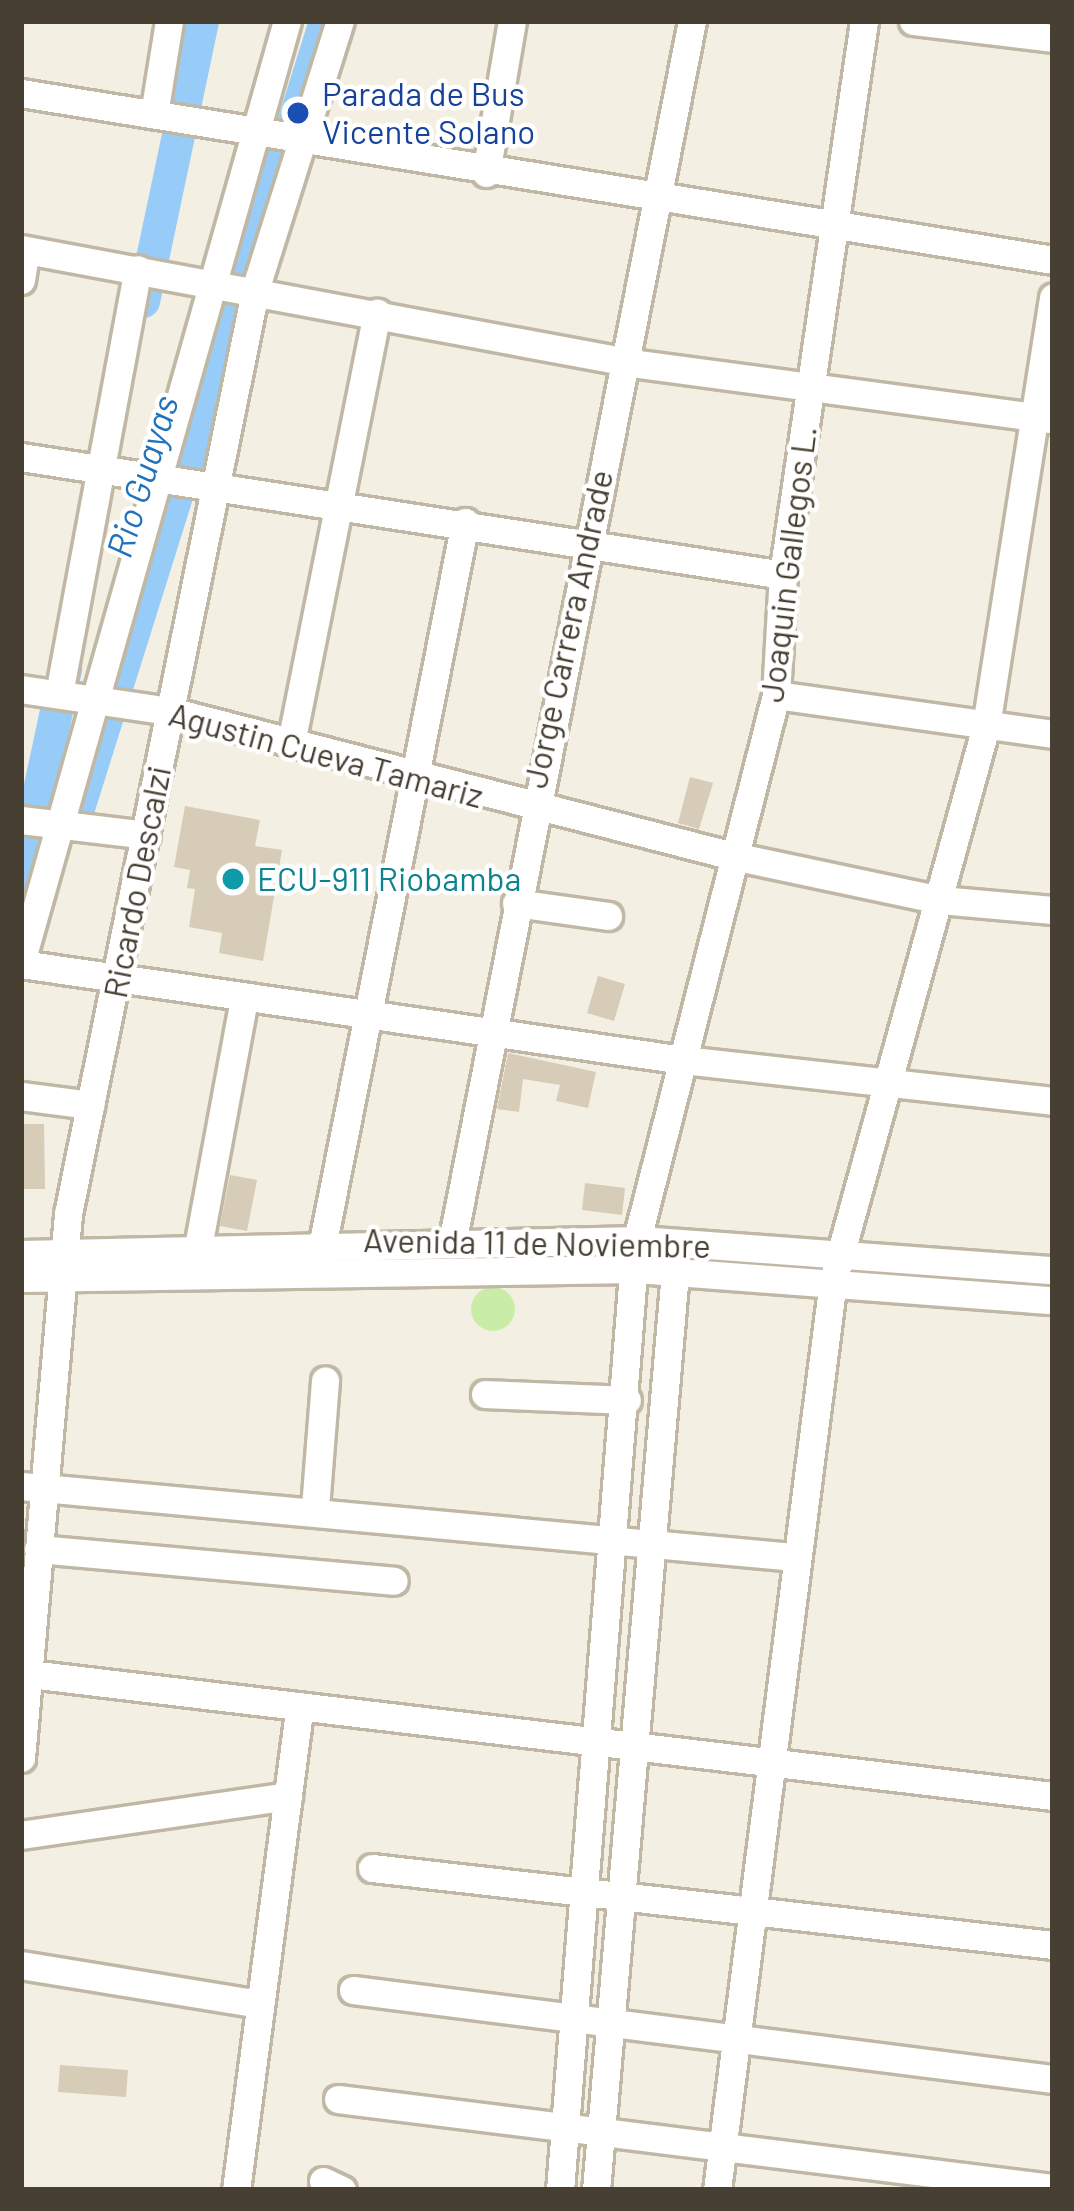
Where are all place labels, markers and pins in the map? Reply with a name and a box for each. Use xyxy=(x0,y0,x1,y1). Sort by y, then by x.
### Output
place label: Parada de Bus Vicente Solano xyxy=(322,74,535,152)
marker: Parada de Bus Vicente Solano xyxy=(285,100,311,126)
place label: ECU-911 Riobamba xyxy=(257,859,521,899)
marker: ECU-911 Riobamba xyxy=(220,866,246,892)

